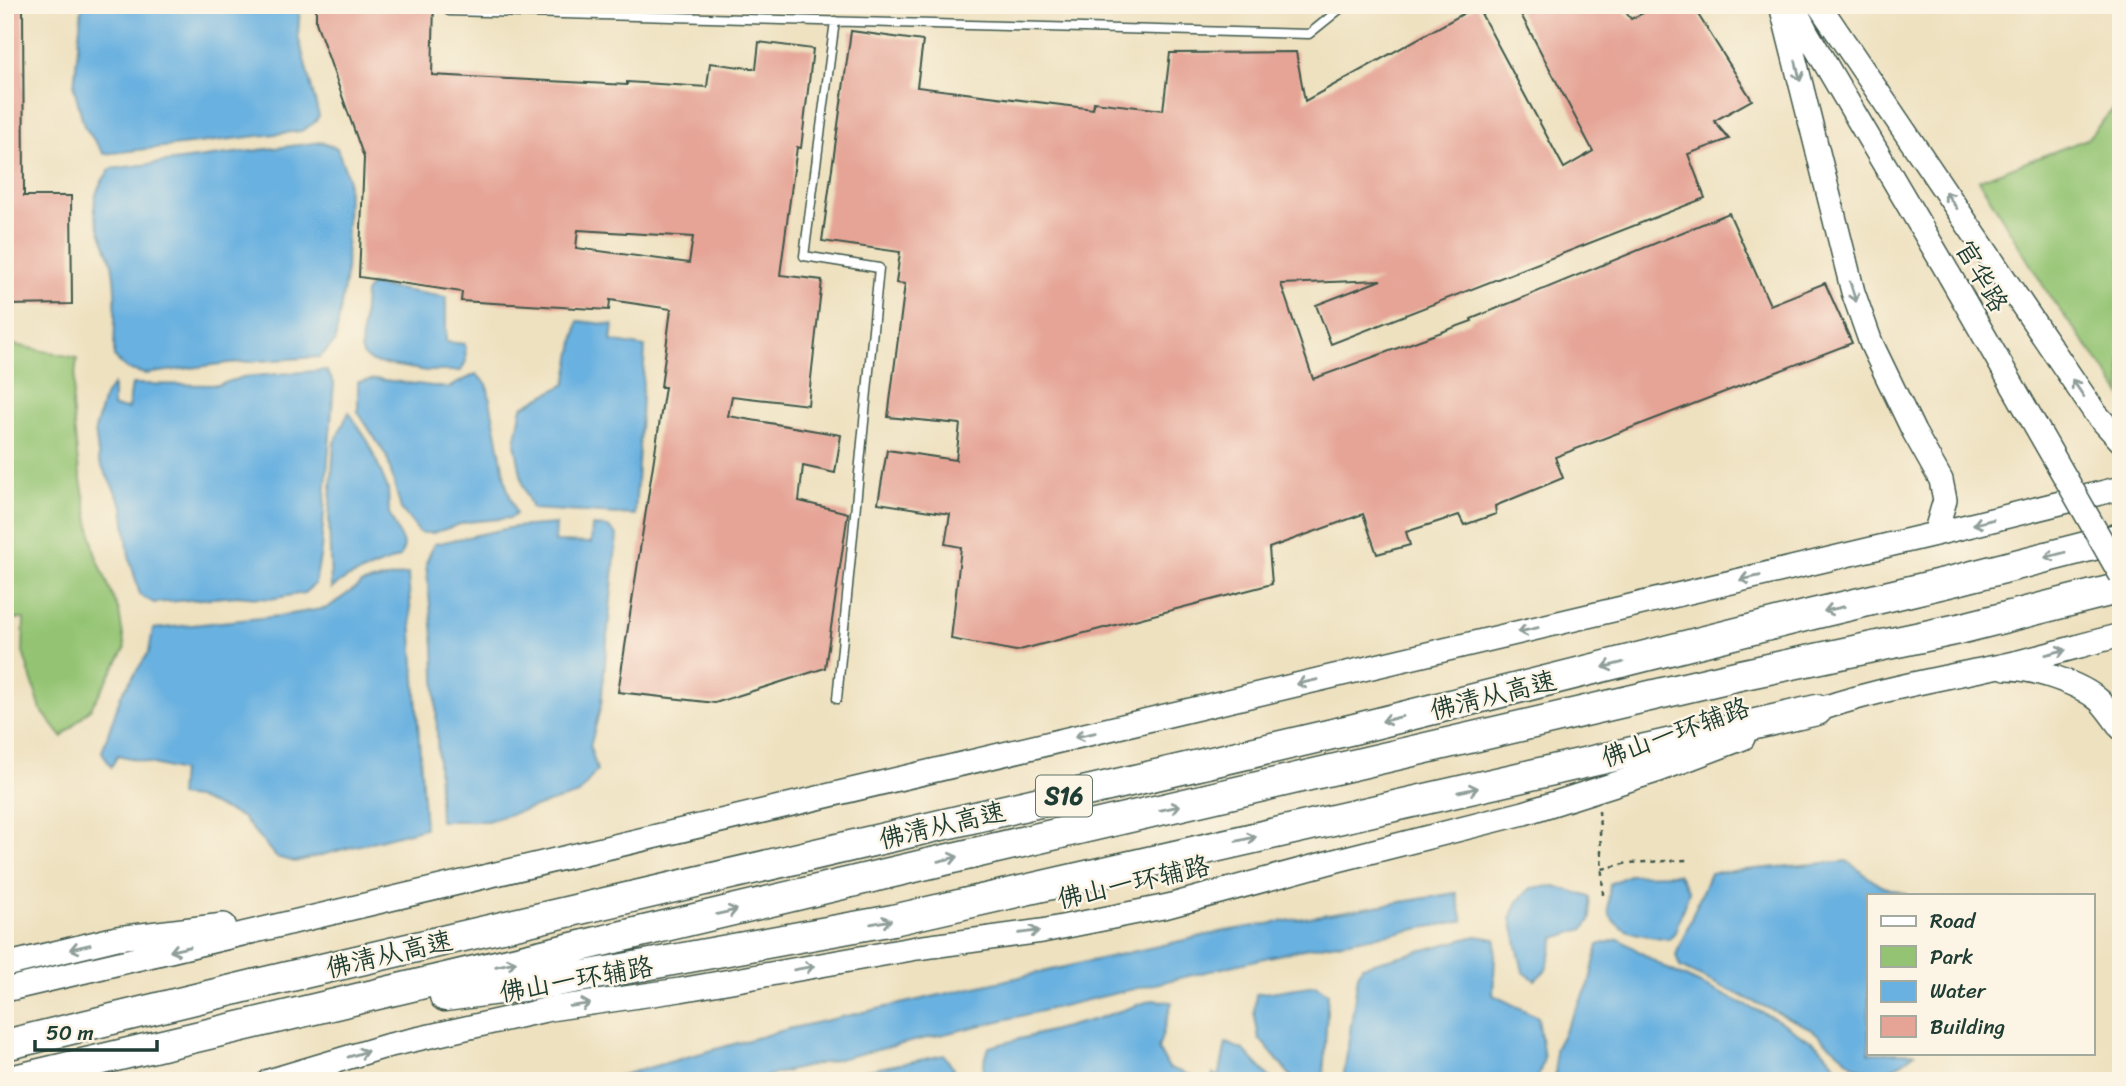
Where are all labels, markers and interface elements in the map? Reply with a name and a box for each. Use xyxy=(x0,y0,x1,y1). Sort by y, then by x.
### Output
one-way arrow xyxy=(1791,59,1805,82)
one-way arrow xyxy=(1944,191,1958,210)
street label: 官华路 xyxy=(1943,231,2021,321)
one-way arrow xyxy=(1848,280,1861,302)
one-way arrow xyxy=(2071,379,2086,398)
one-way arrow xyxy=(1972,516,1995,529)
one-way arrow xyxy=(2044,549,2067,562)
one-way arrow xyxy=(1739,572,1762,585)
one-way arrow xyxy=(1823,603,1846,616)
one-way arrow xyxy=(1517,624,1540,637)
one-way arrow xyxy=(2045,644,2067,657)
street label: 佛清从高速 xyxy=(1424,657,1562,733)
one-way arrow xyxy=(1602,659,1625,672)
one-way arrow xyxy=(1296,676,1319,690)
street label: 佛山一环辅路 xyxy=(1594,684,1756,780)
one-way arrow xyxy=(1381,713,1404,726)
one-way arrow xyxy=(1074,728,1097,742)
road number: S16 xyxy=(1036,776,1092,816)
one-way arrow xyxy=(1456,783,1479,797)
street label: 佛清从高速 xyxy=(873,788,1011,862)
one-way arrow xyxy=(1158,801,1181,814)
one-way arrow xyxy=(1234,831,1257,845)
street label: 佛山一环辅路 xyxy=(1052,842,1214,922)
one-way arrow xyxy=(936,852,959,865)
legend xyxy=(1867,894,2094,1054)
text: Road xyxy=(1930,902,1977,940)
one-way arrow xyxy=(715,905,738,918)
one-way arrow xyxy=(869,915,892,928)
street label: 佛清从高速 xyxy=(320,917,458,991)
one-way arrow xyxy=(1017,926,1040,939)
text: Park xyxy=(1930,938,1973,976)
one-way arrow xyxy=(69,941,92,954)
one-way arrow xyxy=(169,943,191,956)
street label: 佛山一环辅路 xyxy=(495,943,657,1015)
one-way arrow xyxy=(494,957,517,970)
one-way arrow xyxy=(792,961,815,974)
text: Water xyxy=(1930,972,1987,1010)
one-way arrow xyxy=(568,998,591,1011)
text: Building xyxy=(1930,1008,2006,1046)
scale bar xyxy=(35,1009,158,1053)
text: 50 m xyxy=(46,1014,94,1052)
one-way arrow xyxy=(347,1047,369,1060)

